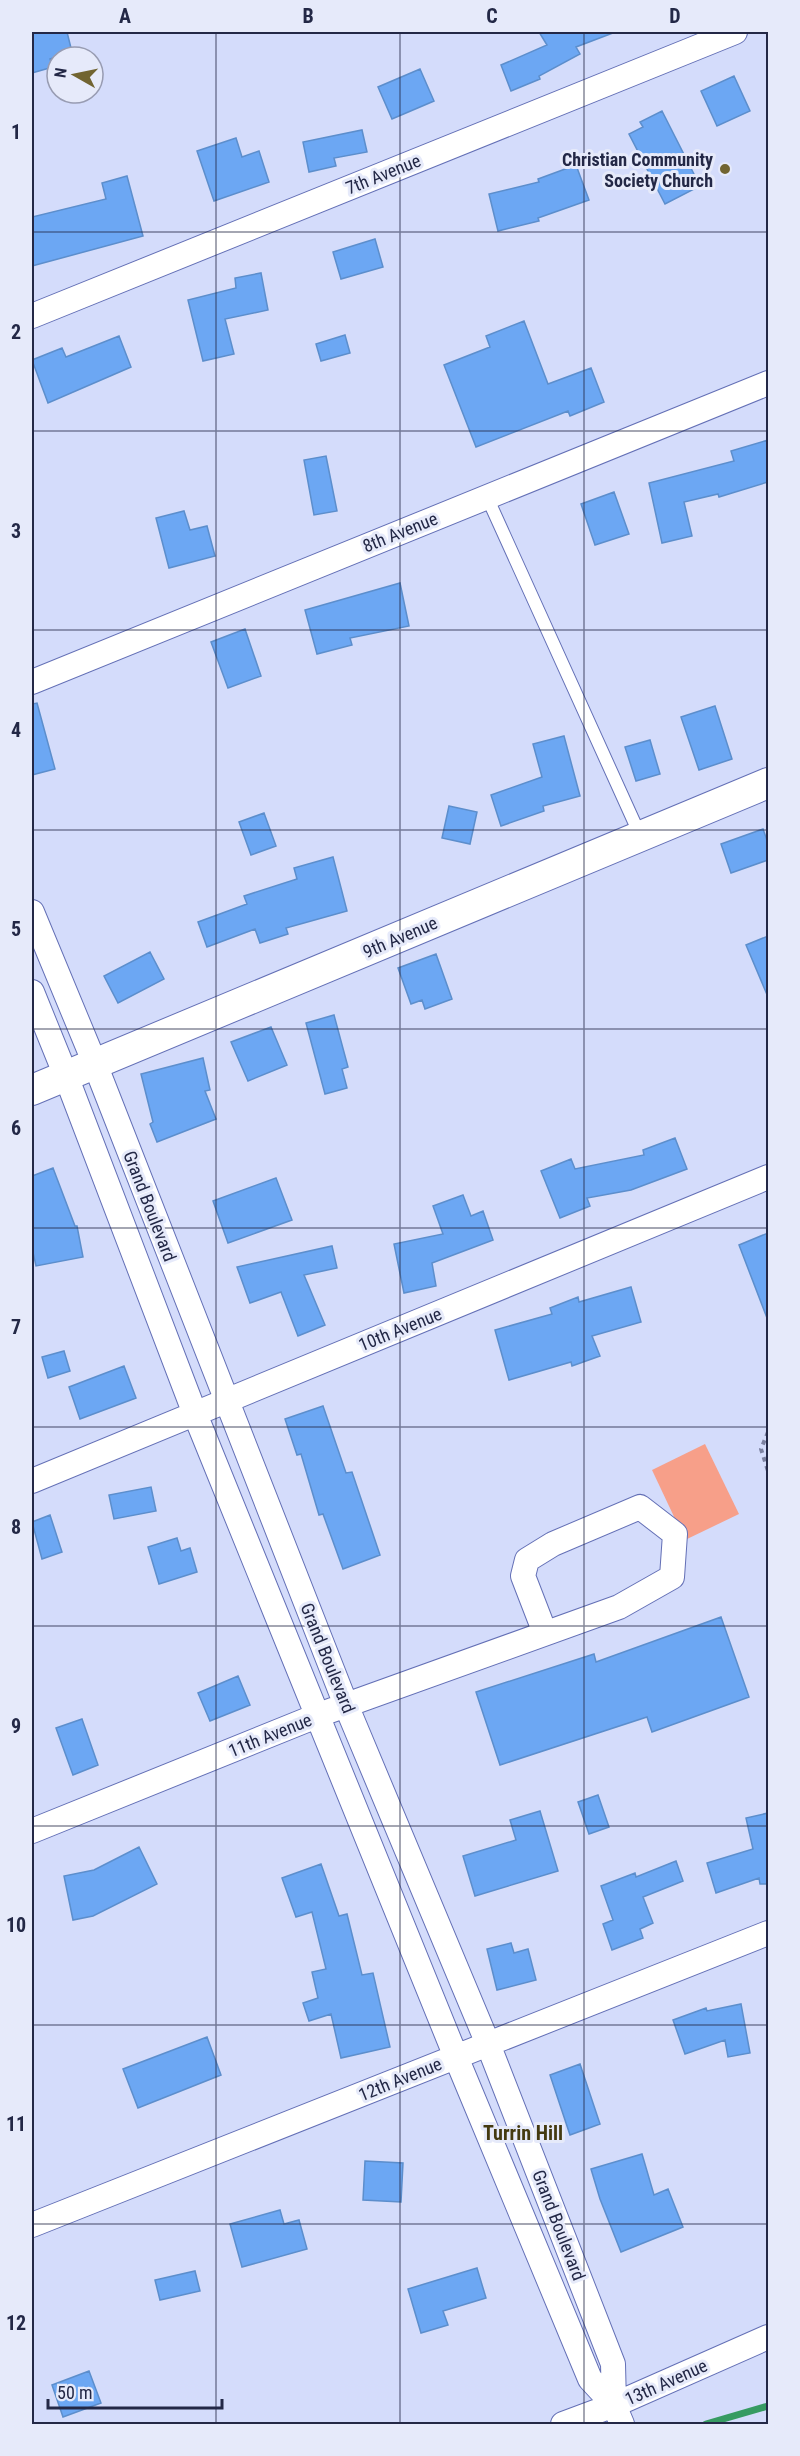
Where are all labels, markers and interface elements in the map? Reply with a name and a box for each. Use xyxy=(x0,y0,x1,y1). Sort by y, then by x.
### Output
text: A xyxy=(119,4,131,28)
text: B xyxy=(302,4,314,28)
text: C xyxy=(486,4,498,28)
text: D xyxy=(669,4,681,28)
north arrow xyxy=(45,45,105,105)
text: N xyxy=(51,66,71,79)
text: 1 xyxy=(11,120,21,144)
street label: 7th Avenue xyxy=(343,149,423,199)
place label: Christian Community Society Church xyxy=(562,149,713,191)
marker: Christian Community Society Church xyxy=(718,162,732,176)
text: 2 xyxy=(11,320,21,344)
street label: 8th Avenue xyxy=(360,507,440,557)
text: 3 xyxy=(11,519,21,543)
text: 4 xyxy=(11,718,21,742)
street label: 9th Avenue xyxy=(360,912,440,962)
text: 5 xyxy=(11,917,21,941)
text: 6 xyxy=(11,1116,21,1140)
street label: Grand Boulevard xyxy=(119,1148,181,1264)
street label: 10th Avenue xyxy=(355,1303,445,1355)
text: 7 xyxy=(11,1315,21,1339)
text: 8 xyxy=(11,1515,21,1539)
street label: Grand Boulevard xyxy=(296,1600,360,1716)
street label: 11th Avenue xyxy=(225,1709,315,1761)
text: 9 xyxy=(11,1714,21,1738)
text: 10 xyxy=(6,1913,26,1937)
street label: 12th Avenue xyxy=(355,2053,445,2105)
text: 11 xyxy=(6,2112,26,2136)
district label: Turrin Hill xyxy=(483,2121,563,2145)
street label: Grand Boulevard xyxy=(528,2167,590,2283)
text: 12 xyxy=(6,2311,26,2335)
street label: 13th Avenue xyxy=(622,2355,710,2409)
scale bar xyxy=(48,2372,222,2410)
text: 50 m xyxy=(57,2382,92,2403)

